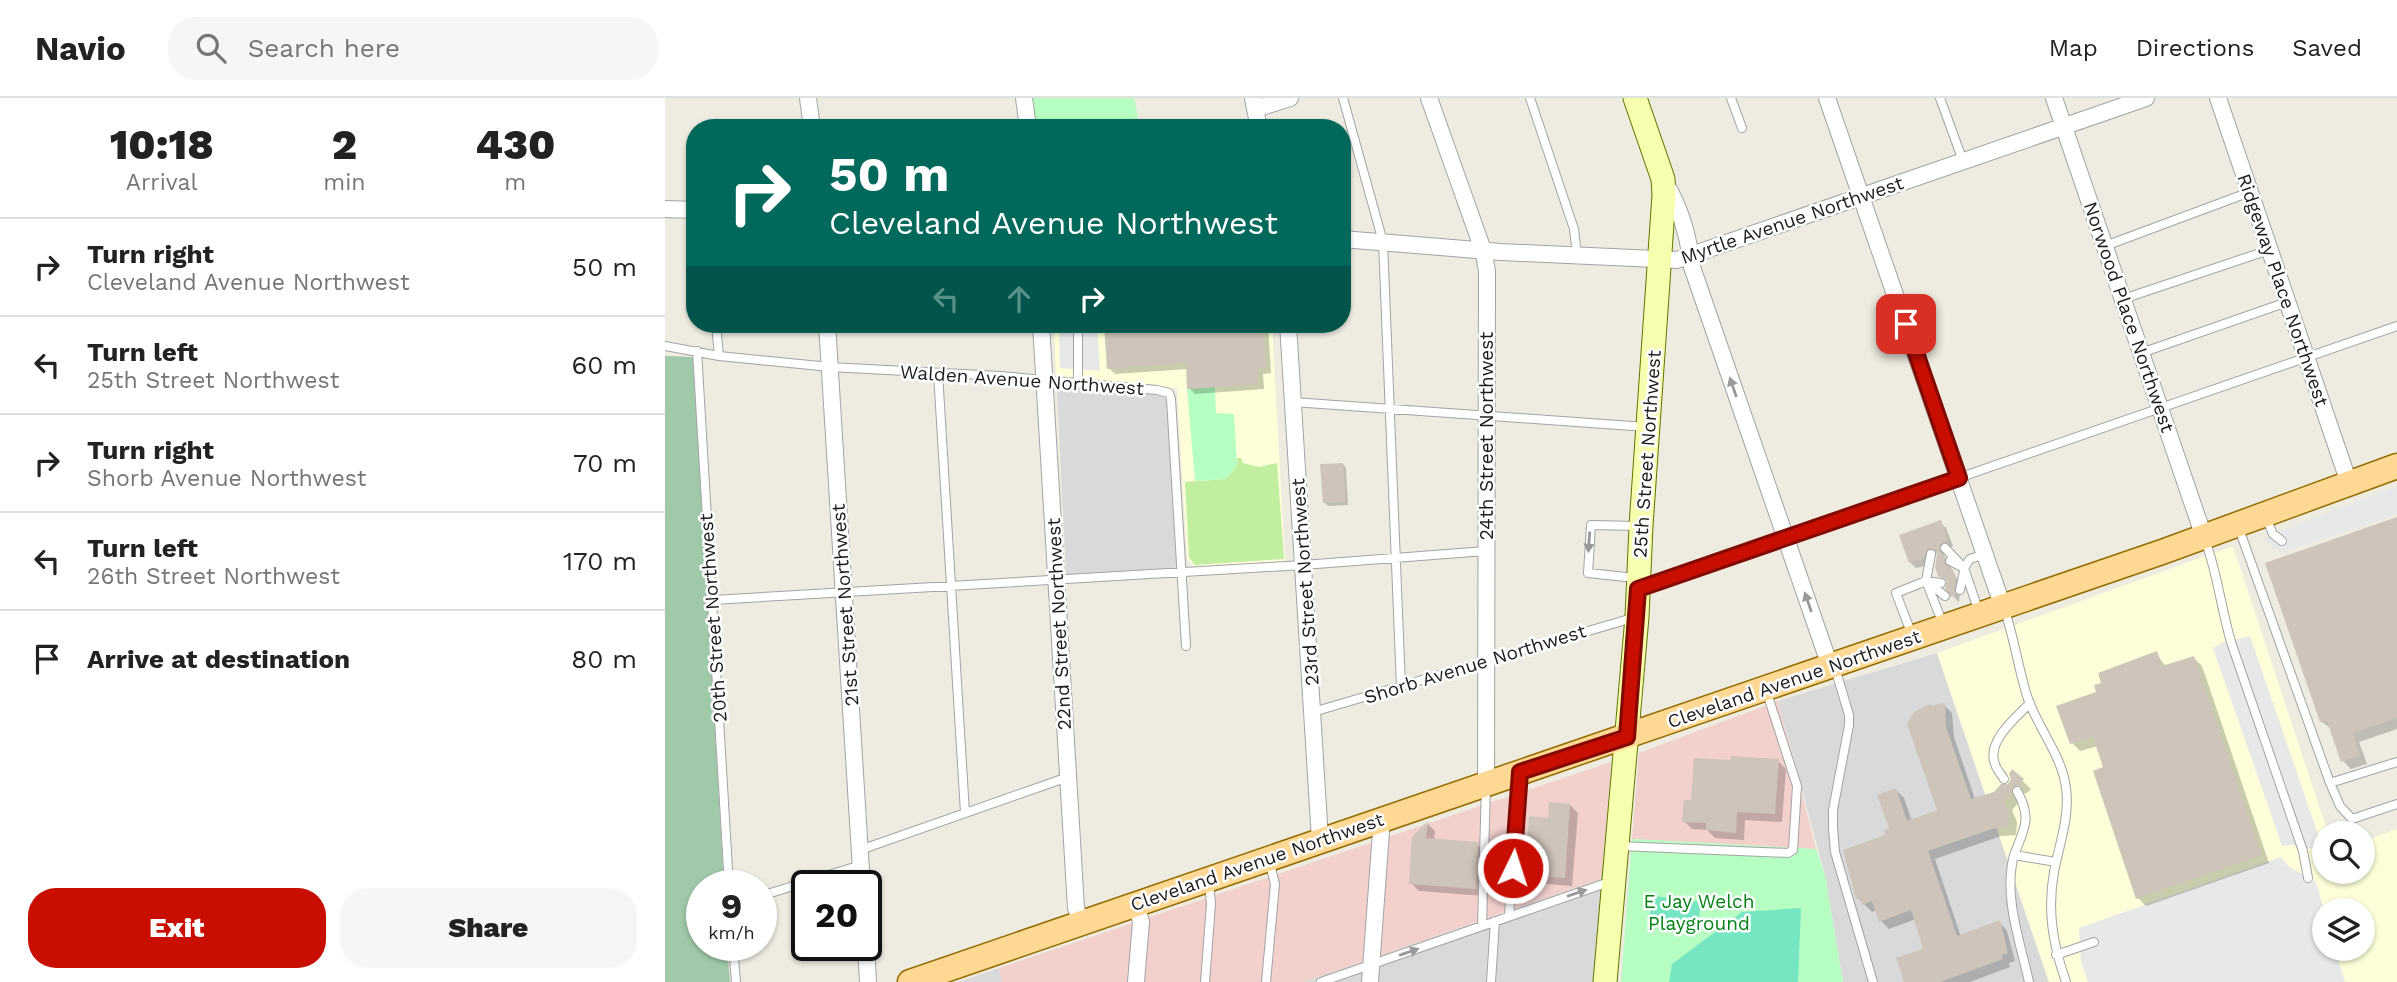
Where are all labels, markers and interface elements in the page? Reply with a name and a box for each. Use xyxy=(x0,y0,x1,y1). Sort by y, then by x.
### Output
search box xyxy=(168,17,658,80)
text: Navio xyxy=(35,29,126,68)
icon: search xyxy=(192,29,230,67)
text: Search here xyxy=(248,33,400,63)
text: Map xyxy=(2049,34,2098,62)
text: Directions xyxy=(2136,34,2254,62)
text: Saved xyxy=(2292,34,2362,62)
text: 10:18 xyxy=(110,120,214,169)
text: 2 xyxy=(332,120,357,169)
text: 430 xyxy=(475,120,555,169)
text: 50 m xyxy=(829,145,949,203)
icon: right xyxy=(714,147,805,238)
text: Arrival xyxy=(126,169,198,196)
text: min xyxy=(323,169,366,196)
text: m xyxy=(504,169,526,196)
street label: Myrtle Avenue Northwest xyxy=(1678,171,1906,269)
street label: Ridgeway Place Northwest xyxy=(2232,171,2334,409)
street label: Norwood Place Northwest xyxy=(2079,199,2179,435)
text: Cleveland Avenue Northwest xyxy=(829,204,1278,242)
text: Turn right xyxy=(87,239,214,269)
icon: right xyxy=(28,248,66,286)
text: 50 m xyxy=(572,252,637,282)
text: Cleveland Avenue Northwest xyxy=(87,269,410,296)
icon: left xyxy=(927,280,965,318)
icon: ahead xyxy=(1000,280,1038,318)
icon: right xyxy=(1073,280,1111,318)
pin xyxy=(1876,294,1936,354)
icon: arrive xyxy=(1887,305,1925,343)
street label: 24th Street Northwest xyxy=(1475,332,1498,540)
text: Turn left xyxy=(87,337,198,367)
icon: left xyxy=(28,346,66,384)
street label: 25th Street Northwest xyxy=(1628,349,1666,559)
text: 60 m xyxy=(571,350,637,380)
street label: Walden Avenue Northwest xyxy=(899,360,1145,400)
text: 25th Street Northwest xyxy=(87,367,339,394)
one-way arrow xyxy=(1727,376,1738,397)
text: Turn right xyxy=(87,435,214,465)
icon: right xyxy=(28,444,66,482)
text: 70 m xyxy=(573,448,637,478)
text: Shorb Avenue Northwest xyxy=(87,465,366,492)
street label: 23rd Street Northwest xyxy=(1286,477,1324,687)
street label: 21st Street Northwest xyxy=(826,503,864,707)
street label: 20th Street Northwest xyxy=(694,513,732,723)
street label: 22nd Street Northwest xyxy=(1042,517,1076,731)
one-way arrow xyxy=(1584,531,1595,553)
text: Turn left xyxy=(87,533,198,563)
icon: left xyxy=(28,542,66,580)
text: 170 m xyxy=(563,546,637,576)
text: 26th Street Northwest xyxy=(87,563,340,590)
one-way arrow xyxy=(1803,591,1814,612)
street label: Shorb Avenue Northwest xyxy=(1361,619,1589,709)
street label: Cleveland Avenue Northwest xyxy=(1664,625,1924,733)
icon: arrive xyxy=(28,640,66,678)
text: Arrive at destination xyxy=(87,644,350,674)
text: 80 m xyxy=(571,644,637,674)
street label: Cleveland Avenue Northwest xyxy=(1127,808,1387,916)
map controls xyxy=(2312,821,2375,961)
button: search xyxy=(2312,821,2375,884)
position arrow xyxy=(1476,831,1550,905)
speed limit sign: 20 xyxy=(791,870,882,961)
text: 9 xyxy=(721,885,742,927)
one-way arrow xyxy=(1566,887,1587,898)
button: Exit xyxy=(28,888,326,968)
button: Share xyxy=(340,888,637,968)
park label: E Jay Welch Playground xyxy=(1644,890,1754,935)
button: layers xyxy=(2312,898,2375,961)
text: km/h xyxy=(708,922,755,943)
one-way arrow xyxy=(1399,946,1420,957)

